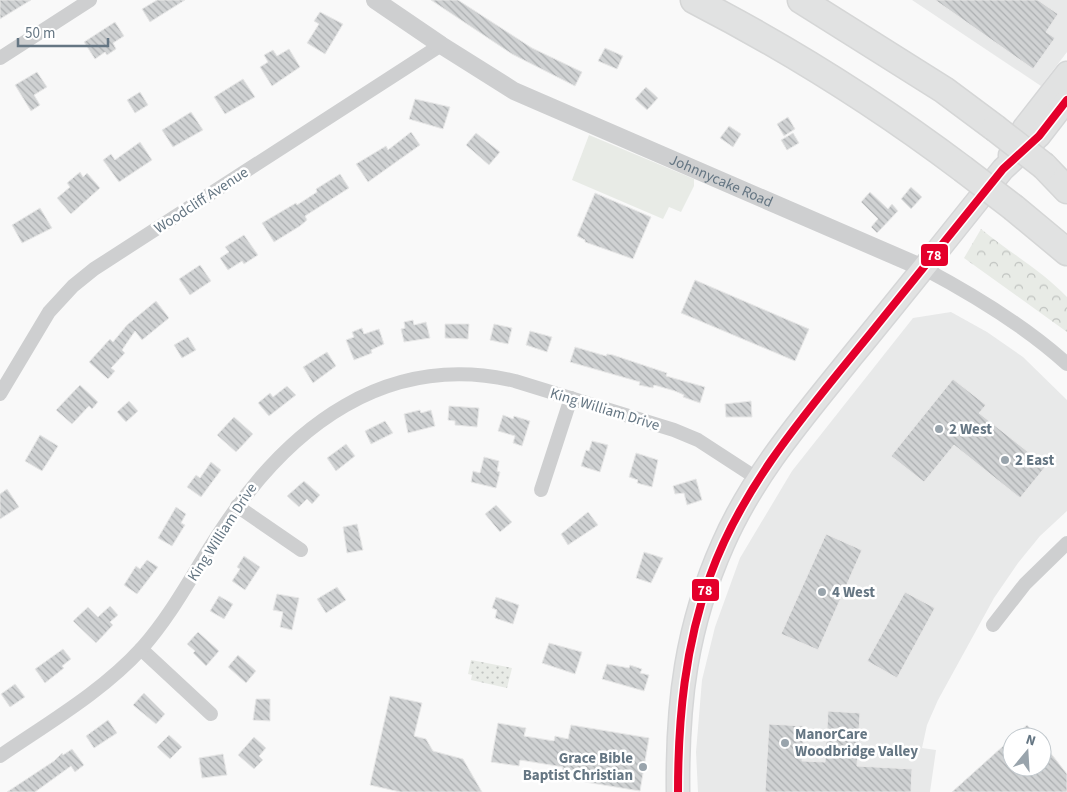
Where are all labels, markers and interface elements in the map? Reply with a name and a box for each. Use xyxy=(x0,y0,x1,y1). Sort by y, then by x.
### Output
scale bar xyxy=(18,15,108,47)
text: 50 m xyxy=(25,23,55,44)
street label: Johnnycake Road xyxy=(666,149,776,213)
street label: Woodcliff Avenue xyxy=(150,162,253,239)
line badge: 78 xyxy=(920,243,949,267)
text: 78 xyxy=(927,246,941,266)
street label: King William Drive xyxy=(548,383,662,436)
place label: 2 West xyxy=(949,419,992,440)
marker: 2 West xyxy=(933,423,945,435)
place label: 2 East xyxy=(1015,450,1054,471)
marker: 2 East xyxy=(999,454,1011,466)
street label: King William Drive xyxy=(183,479,262,586)
line badge: 78 xyxy=(691,578,720,602)
text: 78 xyxy=(698,581,712,601)
place label: 4 West xyxy=(832,582,875,603)
marker: 4 West xyxy=(816,586,828,598)
place label: ManorCare Woodbridge Valley xyxy=(795,724,918,762)
north arrow xyxy=(1002,727,1052,777)
text: N xyxy=(1023,730,1038,752)
marker: ManorCare Woodbridge Valley xyxy=(779,737,791,749)
place label: Grace Bible Baptist Christian xyxy=(523,748,633,786)
marker: Grace Bible Baptist Christian xyxy=(637,761,649,773)

